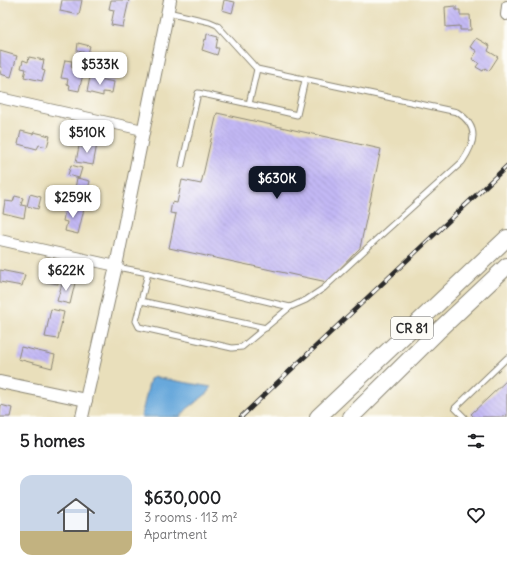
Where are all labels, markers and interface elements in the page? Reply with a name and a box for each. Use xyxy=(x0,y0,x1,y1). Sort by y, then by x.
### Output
pin: $533K xyxy=(72,52,128,86)
text: $533K xyxy=(81,56,119,73)
pin: $510K xyxy=(59,120,115,154)
text: $510K xyxy=(69,124,105,141)
pin: $630K xyxy=(249,166,305,200)
text: $630K xyxy=(258,170,296,187)
pin: $259K xyxy=(45,185,101,219)
text: $259K xyxy=(54,189,92,206)
pin: $622K xyxy=(38,258,94,292)
text: $622K xyxy=(48,262,85,279)
road number: CR 81 xyxy=(391,317,433,339)
text: 5 homes xyxy=(20,430,85,452)
icon: filters xyxy=(465,430,487,452)
text: $630,000 xyxy=(144,487,221,509)
icon: home xyxy=(52,491,100,539)
icon: heart xyxy=(465,504,487,526)
text: 3 rooms · 113 m² xyxy=(144,509,238,526)
text: Apartment xyxy=(144,526,207,543)

